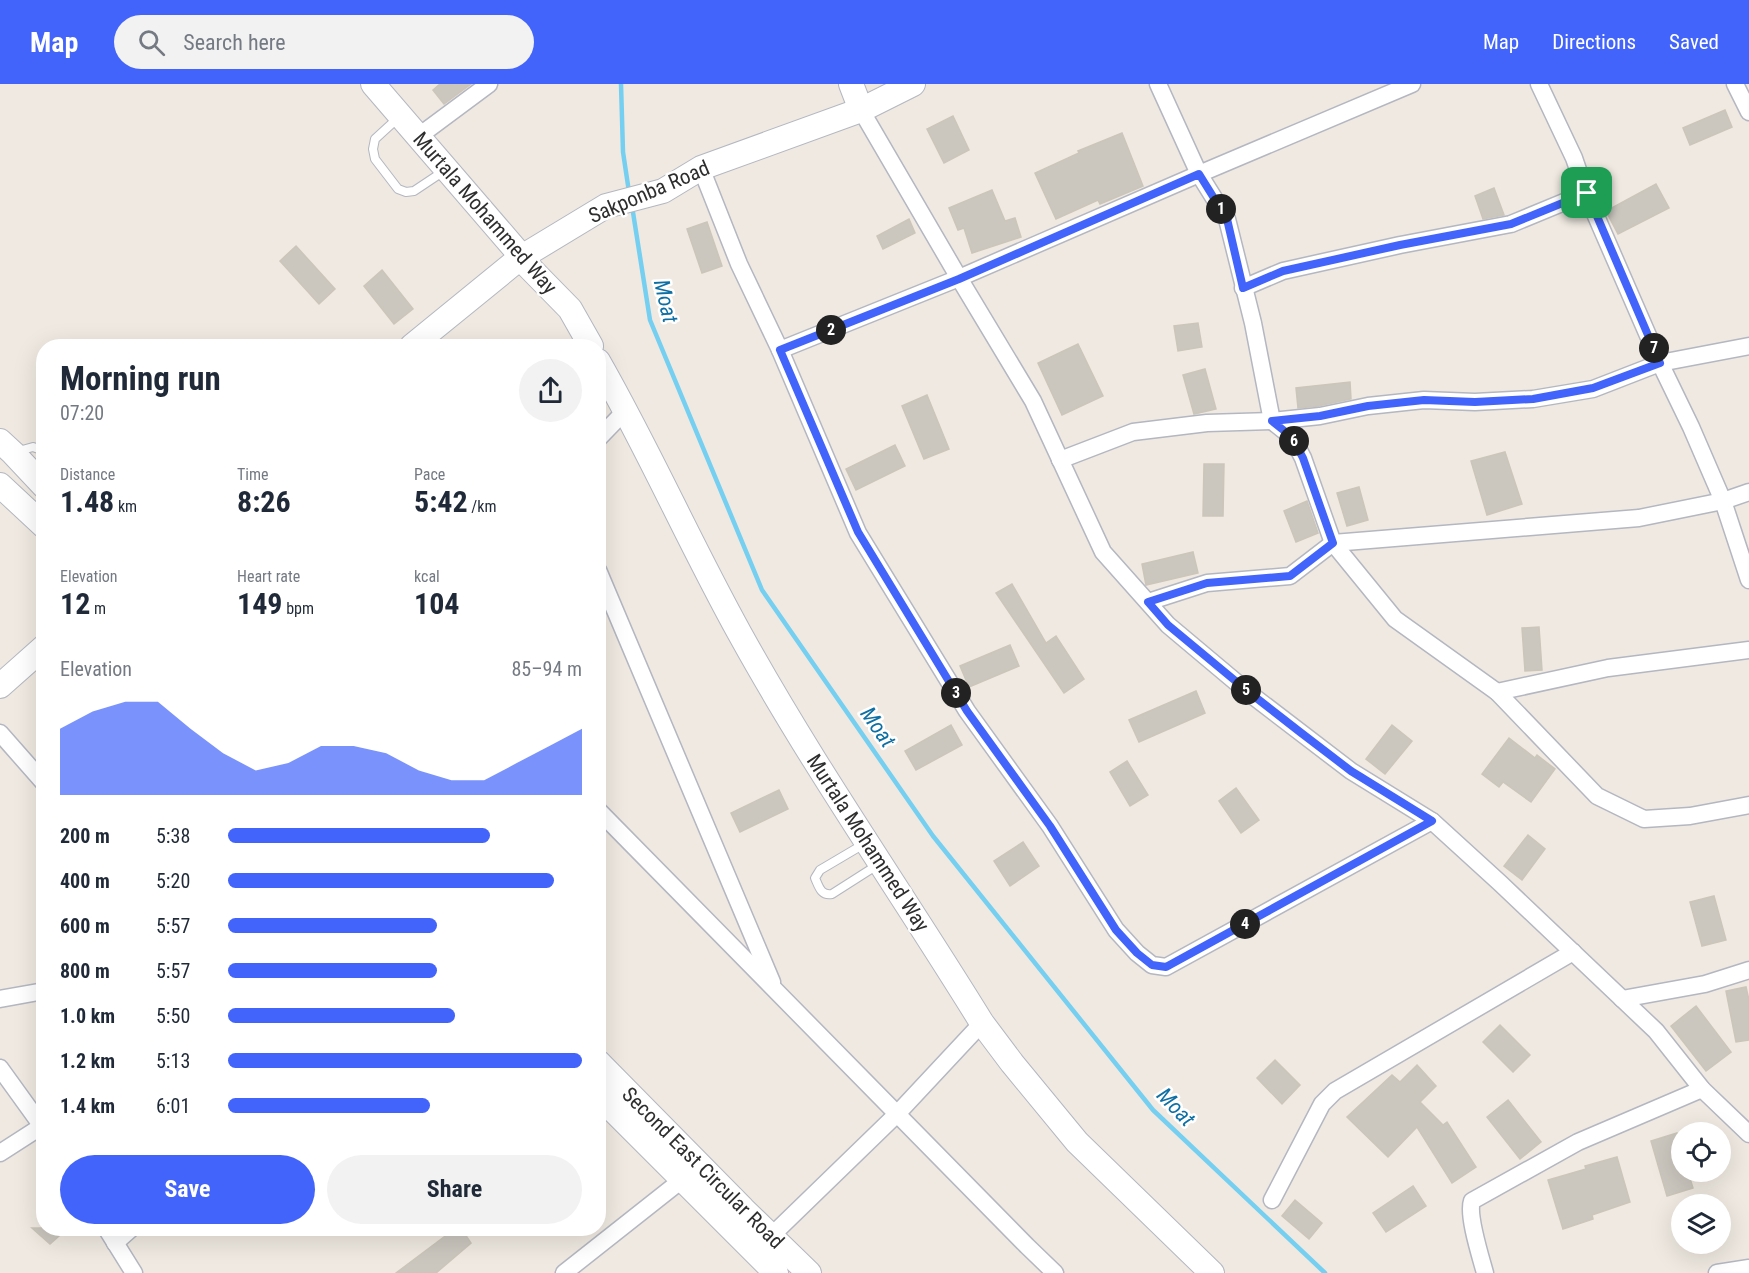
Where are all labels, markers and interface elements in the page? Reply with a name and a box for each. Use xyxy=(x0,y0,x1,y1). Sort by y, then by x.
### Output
search box xyxy=(114,15,534,69)
text: Map xyxy=(30,26,78,59)
icon: search xyxy=(135,26,168,59)
text: Search here xyxy=(183,30,286,55)
text: Map xyxy=(1483,30,1519,54)
text: Directions xyxy=(1552,30,1636,54)
text: Saved xyxy=(1669,30,1719,54)
street label: Murtala Mohammed Way xyxy=(408,127,562,299)
street label: Sakponba Road xyxy=(585,156,713,228)
pin xyxy=(1561,167,1612,218)
icon: arrive xyxy=(1570,176,1603,209)
pin: 1 xyxy=(1206,194,1236,224)
text: 1 xyxy=(1217,199,1225,218)
water label: Moat xyxy=(649,277,683,326)
pin: 2 xyxy=(816,315,846,345)
text: 2 xyxy=(827,320,835,339)
pin: 7 xyxy=(1639,333,1669,363)
text: 7 xyxy=(1650,338,1658,357)
text: Morning run xyxy=(60,359,221,398)
button: share xyxy=(519,359,582,422)
text: 07:20 xyxy=(60,401,104,425)
pin: 6 xyxy=(1279,426,1309,456)
text: 6 xyxy=(1290,431,1298,450)
text: Distance xyxy=(60,465,115,484)
text: Time xyxy=(237,465,269,484)
text: Pace xyxy=(414,465,445,484)
text: 1.48 xyxy=(60,484,114,519)
text: 8:26 xyxy=(237,484,291,519)
text: 5:42 xyxy=(414,484,468,519)
text: km xyxy=(114,497,137,516)
text: /km xyxy=(468,497,497,516)
text: Elevation xyxy=(60,567,118,586)
text: Heart rate xyxy=(237,567,300,586)
text: kcal xyxy=(414,567,440,586)
text: 12 xyxy=(60,586,90,621)
text: 149 xyxy=(237,586,282,621)
text: 104 xyxy=(414,586,459,621)
text: m xyxy=(90,599,106,618)
text: bpm xyxy=(282,599,314,618)
text: Elevation xyxy=(60,657,132,681)
text: 85–94 m xyxy=(511,657,582,681)
pin: 5 xyxy=(1231,675,1261,705)
pin: 3 xyxy=(941,678,971,708)
text: 5 xyxy=(1242,680,1250,699)
text: 3 xyxy=(952,683,960,702)
water label: Moat xyxy=(855,702,901,752)
street label: Murtala Mohammed Way xyxy=(802,750,934,936)
text: 200 m xyxy=(60,824,110,848)
text: 5:38 xyxy=(156,824,190,848)
text: 400 m xyxy=(60,869,110,893)
text: 5:20 xyxy=(156,869,190,893)
pin: 4 xyxy=(1230,909,1260,939)
text: 600 m xyxy=(60,914,110,938)
text: 5:57 xyxy=(156,914,190,938)
text: 4 xyxy=(1241,914,1249,933)
text: 800 m xyxy=(60,959,110,983)
text: 5:57 xyxy=(156,959,190,983)
text: 1.0 km xyxy=(60,1004,115,1028)
text: 5:50 xyxy=(156,1004,190,1028)
text: 1.2 km xyxy=(60,1049,115,1073)
text: 5:13 xyxy=(156,1049,190,1073)
street label: Second East Circular Road xyxy=(617,1082,789,1254)
water label: Moat xyxy=(1152,1083,1201,1132)
text: 1.4 km xyxy=(60,1094,115,1118)
text: 6:01 xyxy=(156,1094,190,1118)
map controls xyxy=(1671,1122,1731,1254)
button: locate xyxy=(1671,1122,1731,1182)
button: Save xyxy=(60,1155,315,1224)
button: Share xyxy=(327,1155,582,1224)
button: layers xyxy=(1671,1194,1731,1254)

